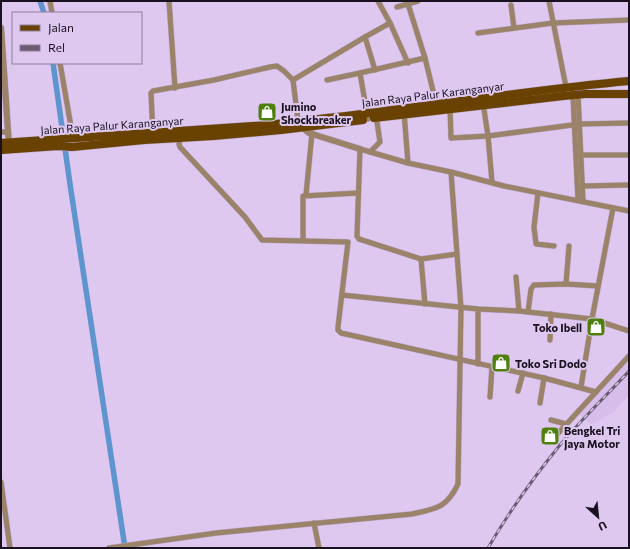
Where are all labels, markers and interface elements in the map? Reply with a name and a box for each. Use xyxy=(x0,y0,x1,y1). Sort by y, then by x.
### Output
legend xyxy=(12,12,142,64)
text: Jalan xyxy=(48,20,74,35)
text: Rel xyxy=(48,40,65,54)
street label: Jalan Raya Palur Karanganyar xyxy=(361,79,506,110)
place label: Jumino Shockbreaker xyxy=(281,100,351,126)
shop icon: Jumino Shockbreaker xyxy=(256,101,278,123)
street label: Jalan Raya Palur Karanganyar xyxy=(40,113,185,137)
shop icon: Toko Ibell xyxy=(585,316,607,338)
place label: Toko Ibell xyxy=(533,321,582,334)
shop icon: Toko Sri Dodo xyxy=(490,352,512,374)
place label: Toko Sri Dodo xyxy=(515,357,587,370)
place label: Bengkel Tri Jaya Motor xyxy=(564,424,620,451)
shop icon: Bengkel Tri Jaya Motor xyxy=(539,425,561,447)
north arrow xyxy=(578,497,618,537)
text: U xyxy=(596,519,609,534)

